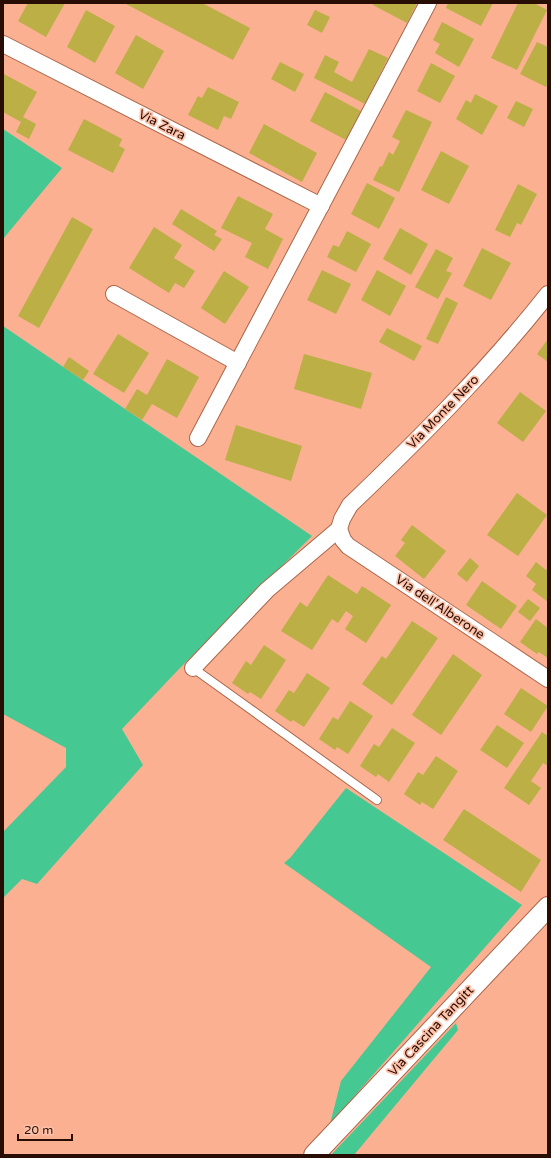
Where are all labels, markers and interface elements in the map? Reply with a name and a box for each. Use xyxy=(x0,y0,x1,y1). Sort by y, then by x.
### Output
street label: Via Zara xyxy=(136,106,188,144)
street label: Via Monte Nero xyxy=(404,372,482,452)
street label: Via dell'Alberone xyxy=(392,571,488,643)
street label: Via Cascina Tangitt xyxy=(385,983,477,1079)
scale bar xyxy=(18,1116,72,1142)
text: 20 m xyxy=(24,1123,53,1137)

